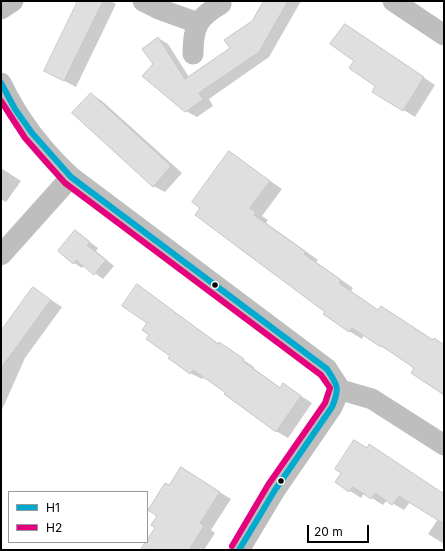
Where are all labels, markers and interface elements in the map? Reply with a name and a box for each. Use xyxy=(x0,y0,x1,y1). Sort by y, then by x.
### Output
unlabelled marker xyxy=(210,280,220,290)
unlabelled marker xyxy=(276,476,286,486)
legend xyxy=(8,491,148,543)
text: H1 xyxy=(46,500,60,515)
scale bar xyxy=(309,517,371,543)
text: H2 xyxy=(46,520,62,535)
text: 20 m xyxy=(314,524,343,539)

